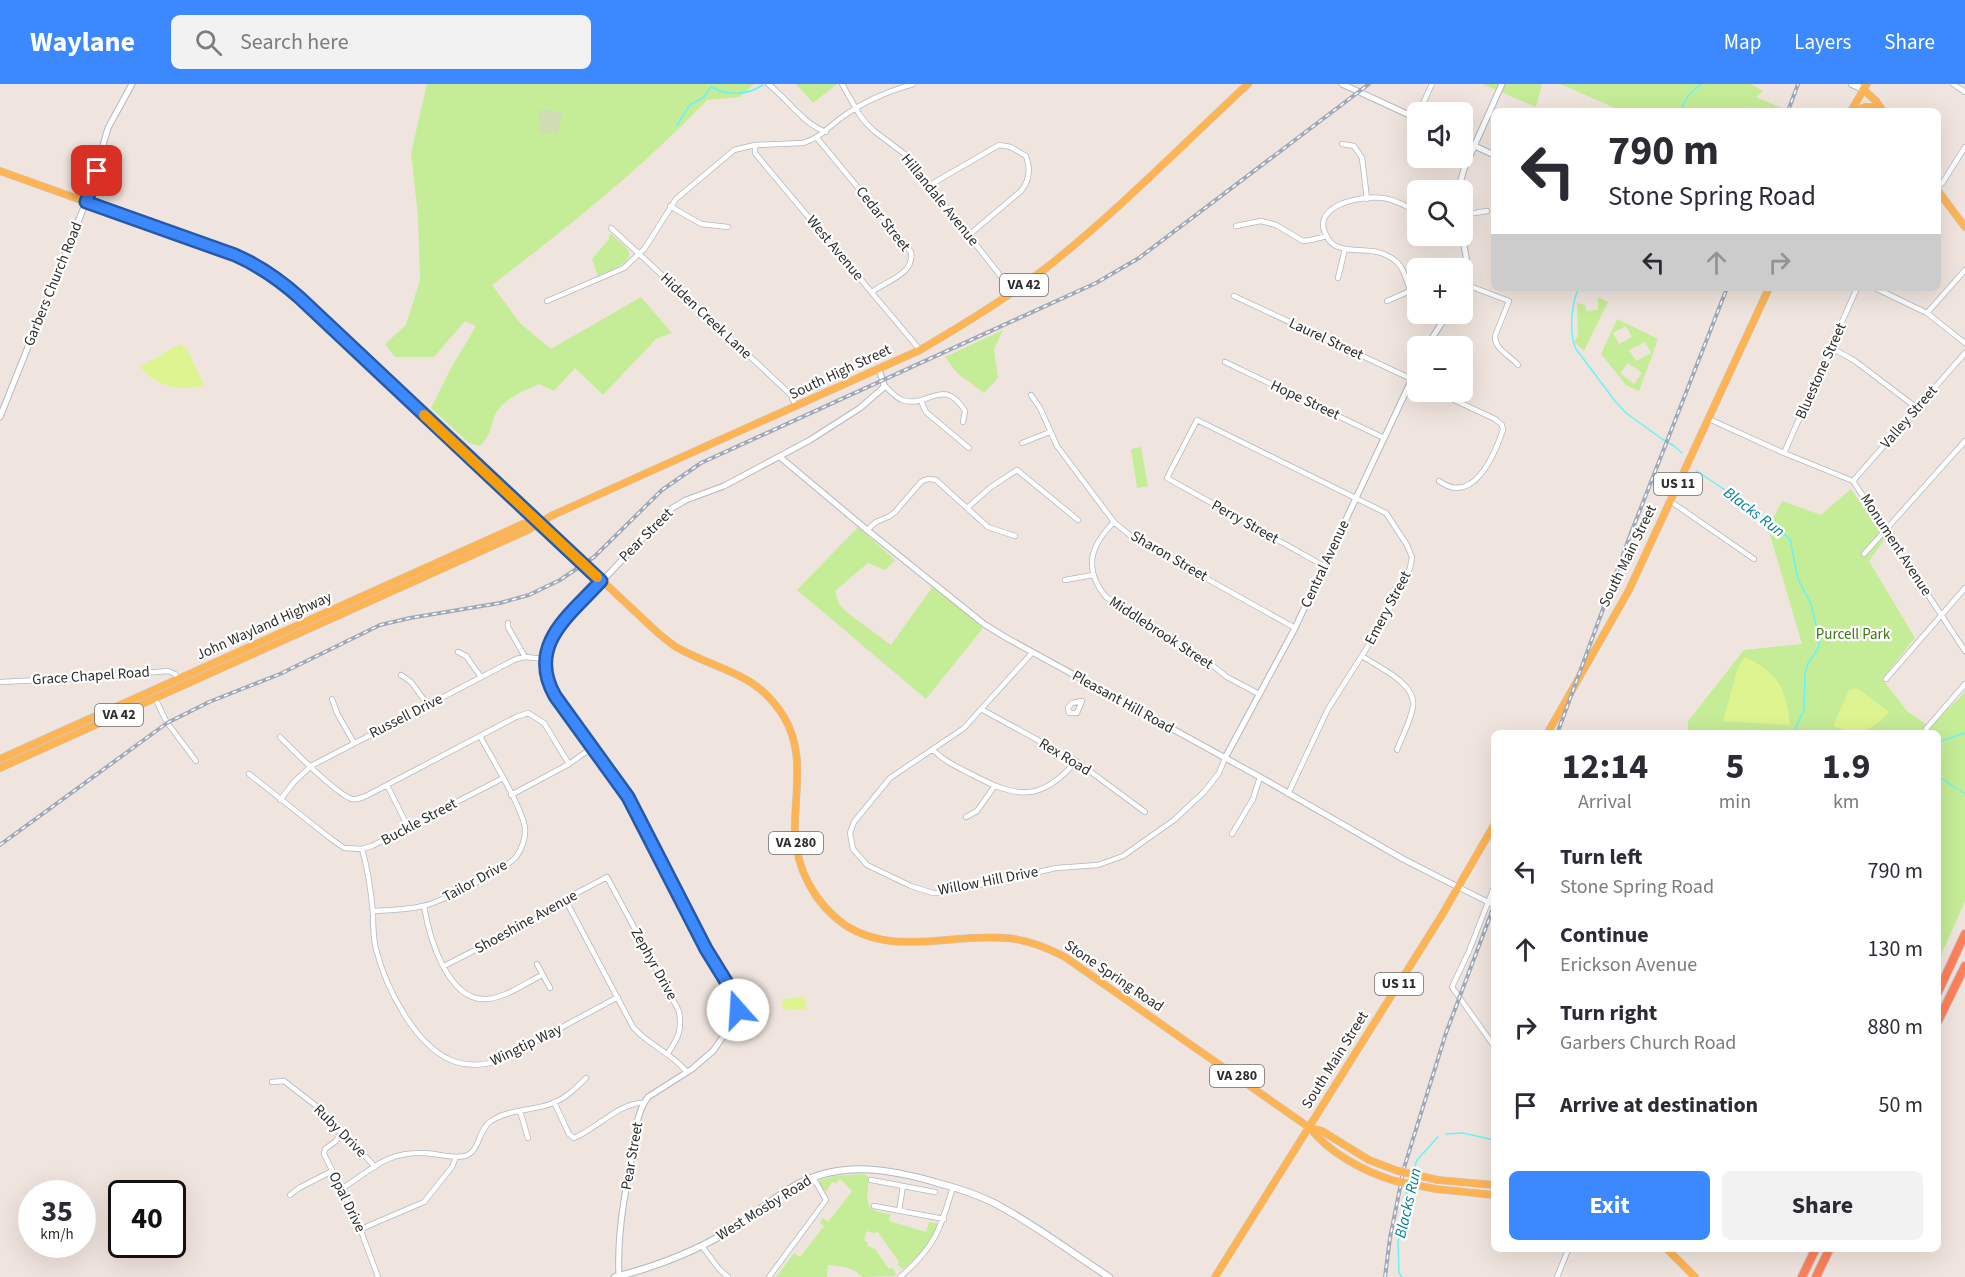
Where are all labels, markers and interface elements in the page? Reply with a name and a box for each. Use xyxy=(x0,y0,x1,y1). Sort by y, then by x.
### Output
search box xyxy=(171,15,591,69)
text: Waylane xyxy=(30,22,135,62)
icon: search xyxy=(192,26,225,59)
text: Search here xyxy=(240,26,349,58)
text: Map xyxy=(1724,27,1761,57)
text: Layers xyxy=(1794,27,1851,57)
text: Share xyxy=(1884,27,1935,57)
map controls xyxy=(1407,102,1473,402)
button: sound xyxy=(1407,102,1473,168)
text: 790 m xyxy=(1608,121,1719,181)
icon: left xyxy=(1509,132,1587,210)
pin xyxy=(71,145,122,196)
street label: Hillandale Avenue xyxy=(896,149,984,251)
icon: arrive xyxy=(80,154,113,187)
text: Stone Spring Road xyxy=(1608,177,1816,216)
button: search xyxy=(1407,180,1473,246)
street label: Cedar Street xyxy=(851,182,915,256)
street label: West Avenue xyxy=(801,211,869,285)
street label: Garbers Church Road xyxy=(18,219,88,349)
icon: left xyxy=(1637,246,1670,279)
icon: ahead xyxy=(1700,246,1733,279)
icon: right xyxy=(1763,246,1796,279)
button: + xyxy=(1407,258,1473,324)
street label: Hidden Creek Lane xyxy=(656,268,756,364)
road number: VA 42 xyxy=(1000,274,1048,296)
street label: Laurel Street xyxy=(1285,313,1367,365)
street label: Bluestone Street xyxy=(1790,319,1852,423)
button: − xyxy=(1407,336,1473,402)
street label: South High Street xyxy=(786,339,894,405)
street label: Hope Street xyxy=(1267,375,1343,425)
street label: Valley Street xyxy=(1876,381,1942,453)
road number: US 11 xyxy=(1654,473,1702,495)
water label: Blacks Run xyxy=(1719,482,1789,542)
street label: Monument Avenue xyxy=(1855,490,1937,600)
street label: Perry Street xyxy=(1208,495,1282,549)
street label: South Main Street xyxy=(1594,501,1662,611)
street label: Pear Street xyxy=(614,503,678,567)
street label: Central Avenue xyxy=(1295,517,1355,611)
street label: Sharon Street xyxy=(1127,525,1211,587)
street label: Emery Street xyxy=(1360,567,1416,649)
street label: John Wayland Highway xyxy=(193,587,335,665)
street label: Middlebrook Street xyxy=(1105,591,1217,675)
park label: Purcell Park xyxy=(1816,624,1891,645)
street label: Grace Chapel Road xyxy=(32,661,150,691)
street label: Pleasant Hill Road xyxy=(1068,665,1178,739)
street label: Russell Drive xyxy=(366,689,446,743)
road number: VA 42 xyxy=(95,704,143,726)
street label: Rex Road xyxy=(1035,733,1095,781)
text: 12:14 xyxy=(1561,741,1648,792)
text: 5 xyxy=(1726,741,1745,792)
text: 1.9 xyxy=(1822,741,1871,792)
text: Arrival xyxy=(1578,788,1632,816)
text: min xyxy=(1719,788,1751,816)
text: km xyxy=(1833,788,1859,816)
street label: Buckle Street xyxy=(377,793,461,851)
road number: VA 280 xyxy=(769,832,823,854)
text: Turn left xyxy=(1560,841,1642,873)
street label: Tailor Drive xyxy=(439,855,511,907)
icon: left xyxy=(1509,855,1542,888)
text: 790 m xyxy=(1868,855,1923,887)
street label: Willow Hill Drive xyxy=(936,861,1040,901)
text: Stone Spring Road xyxy=(1560,873,1714,901)
street label: Shoeshine Avenue xyxy=(471,885,581,959)
text: Continue xyxy=(1560,919,1649,951)
street label: Zephyr Drive xyxy=(626,924,682,1004)
icon: ahead xyxy=(1509,933,1542,966)
text: 130 m xyxy=(1868,933,1923,965)
street label: Stone Spring Road xyxy=(1060,935,1168,1017)
text: Erickson Avenue xyxy=(1560,951,1697,979)
road number: US 11 xyxy=(1375,973,1423,995)
position arrow xyxy=(706,978,770,1042)
text: Turn right xyxy=(1560,997,1657,1029)
street label: South Main Street xyxy=(1297,1007,1373,1113)
icon: right xyxy=(1509,1011,1542,1044)
text: 880 m xyxy=(1868,1011,1923,1043)
street label: Wingtip Way xyxy=(487,1019,565,1071)
text: Garbers Church Road xyxy=(1560,1029,1736,1057)
road number: VA 280 xyxy=(1210,1065,1264,1087)
icon: arrive xyxy=(1509,1089,1542,1122)
text: Arrive at destination xyxy=(1560,1089,1758,1121)
text: 50 m xyxy=(1878,1089,1923,1121)
street label: Ruby Drive xyxy=(309,1100,371,1162)
street label: Pear Street xyxy=(616,1120,648,1192)
water label: Blacks Run xyxy=(1389,1166,1427,1240)
street label: Opal Drive xyxy=(323,1168,371,1236)
street label: West Mosby Road xyxy=(712,1170,816,1246)
button: Exit xyxy=(1509,1171,1710,1240)
button: Share xyxy=(1722,1171,1923,1240)
speed limit sign: 40 xyxy=(108,1180,186,1258)
text: 35 xyxy=(41,1190,73,1233)
text: km/h xyxy=(40,1224,74,1245)

